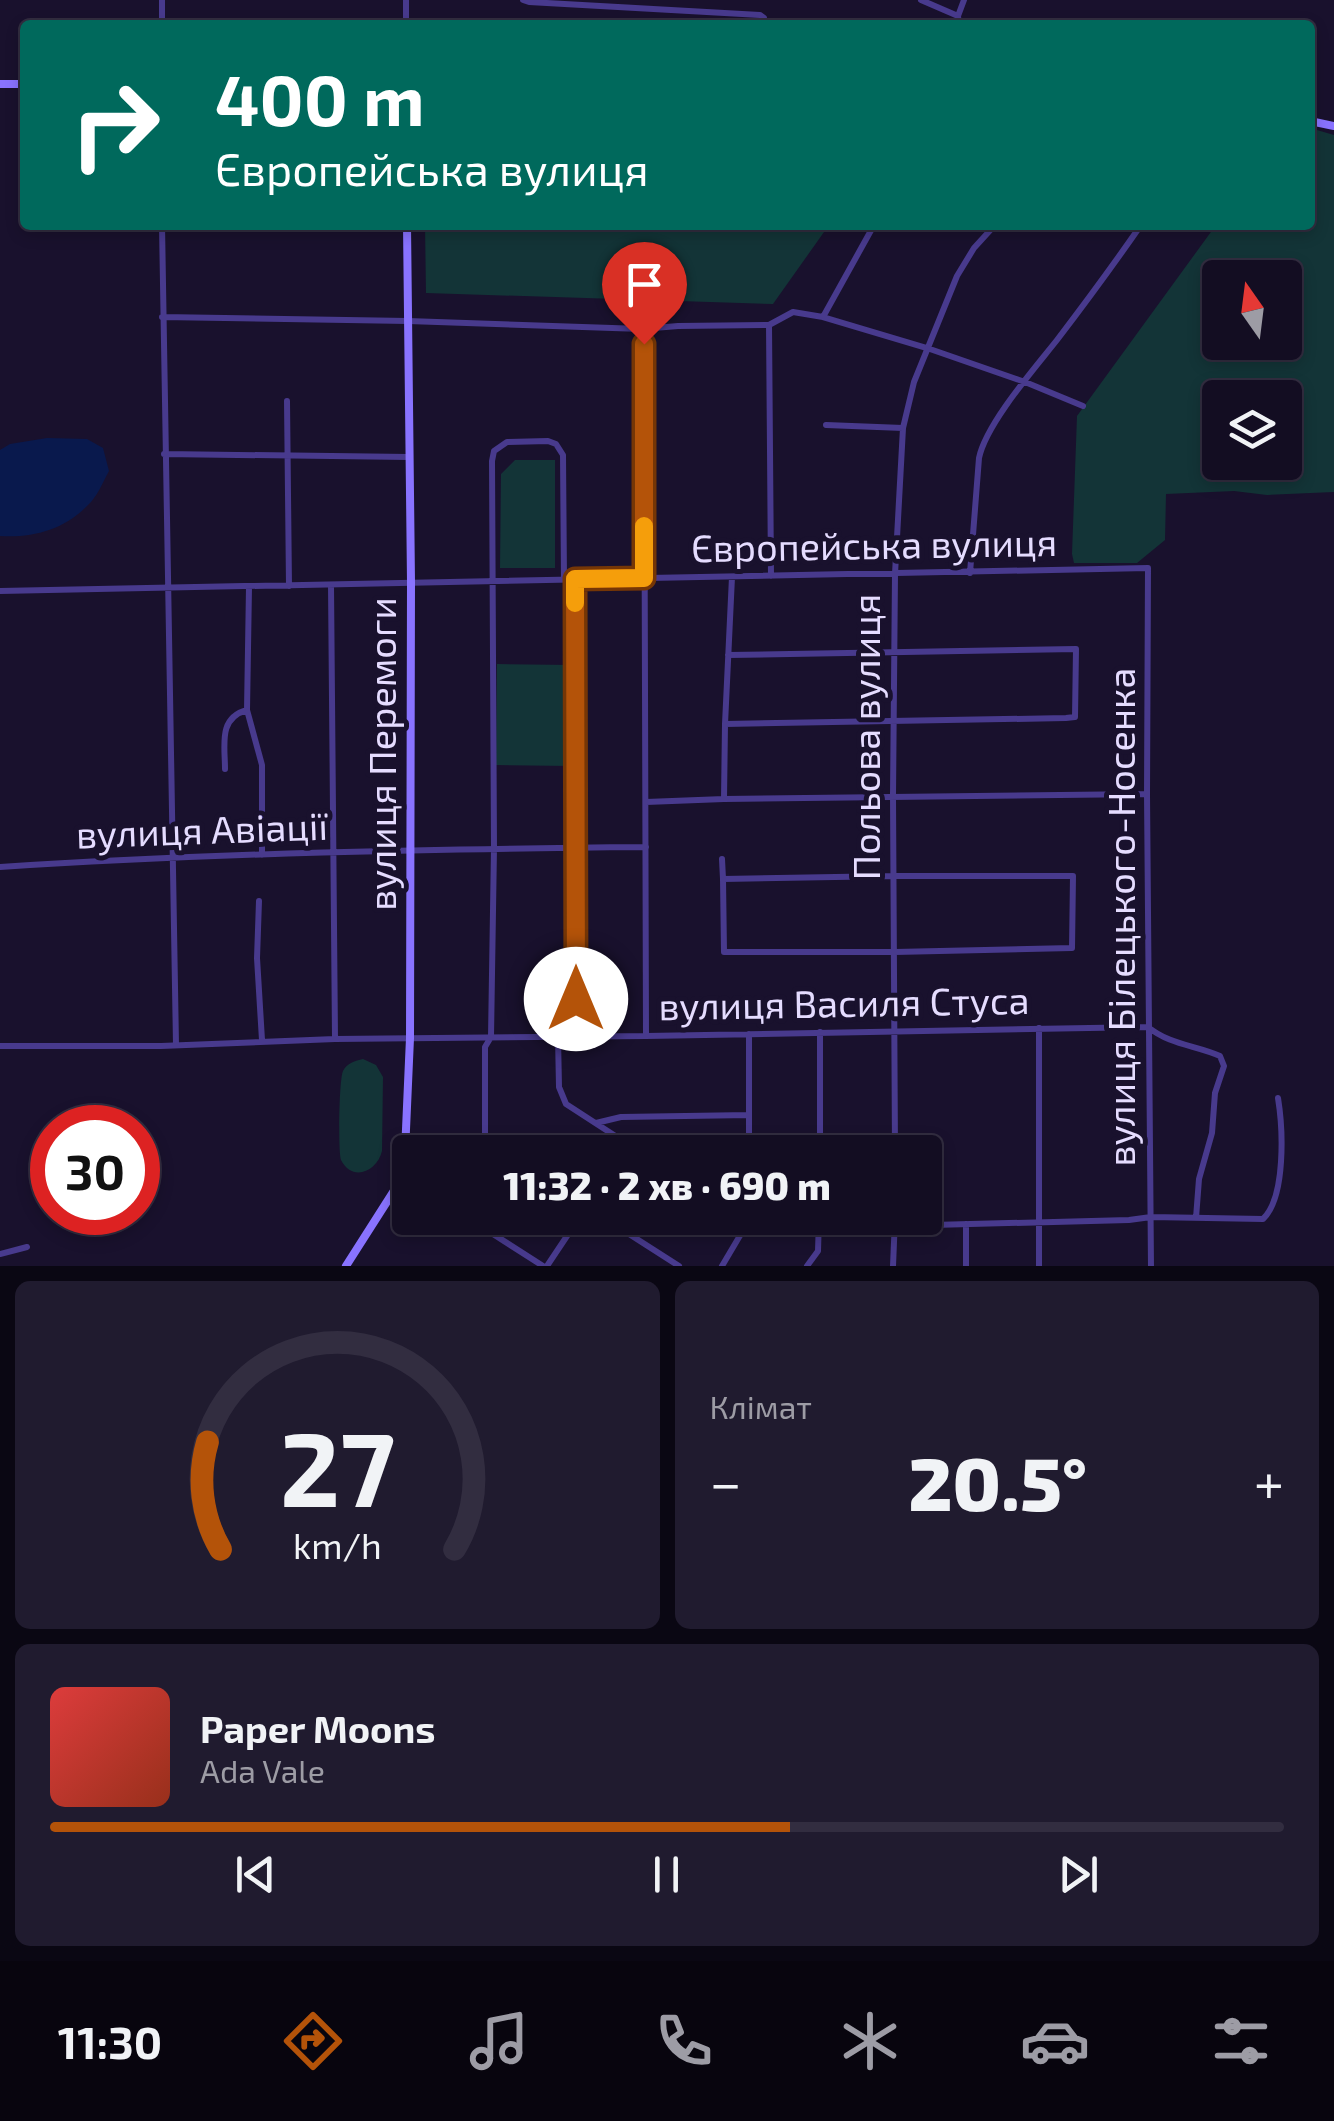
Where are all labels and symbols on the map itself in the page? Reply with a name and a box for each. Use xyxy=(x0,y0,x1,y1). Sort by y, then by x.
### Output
pin xyxy=(602,242,687,345)
north arrow xyxy=(1202,260,1302,360)
street label: Європейська вулиця xyxy=(690,518,1057,570)
street label: Польова вулиця xyxy=(842,594,888,880)
street label: вулиця Перемоги xyxy=(358,597,404,911)
street label: вулиця Білецького-Носенка xyxy=(1097,668,1143,1166)
street label: вулиця Авіації xyxy=(75,802,329,856)
position arrow xyxy=(524,947,628,1051)
street label: вулиця Василя Стуса xyxy=(658,976,1030,1028)
speed limit sign: 30 xyxy=(30,1105,160,1235)

